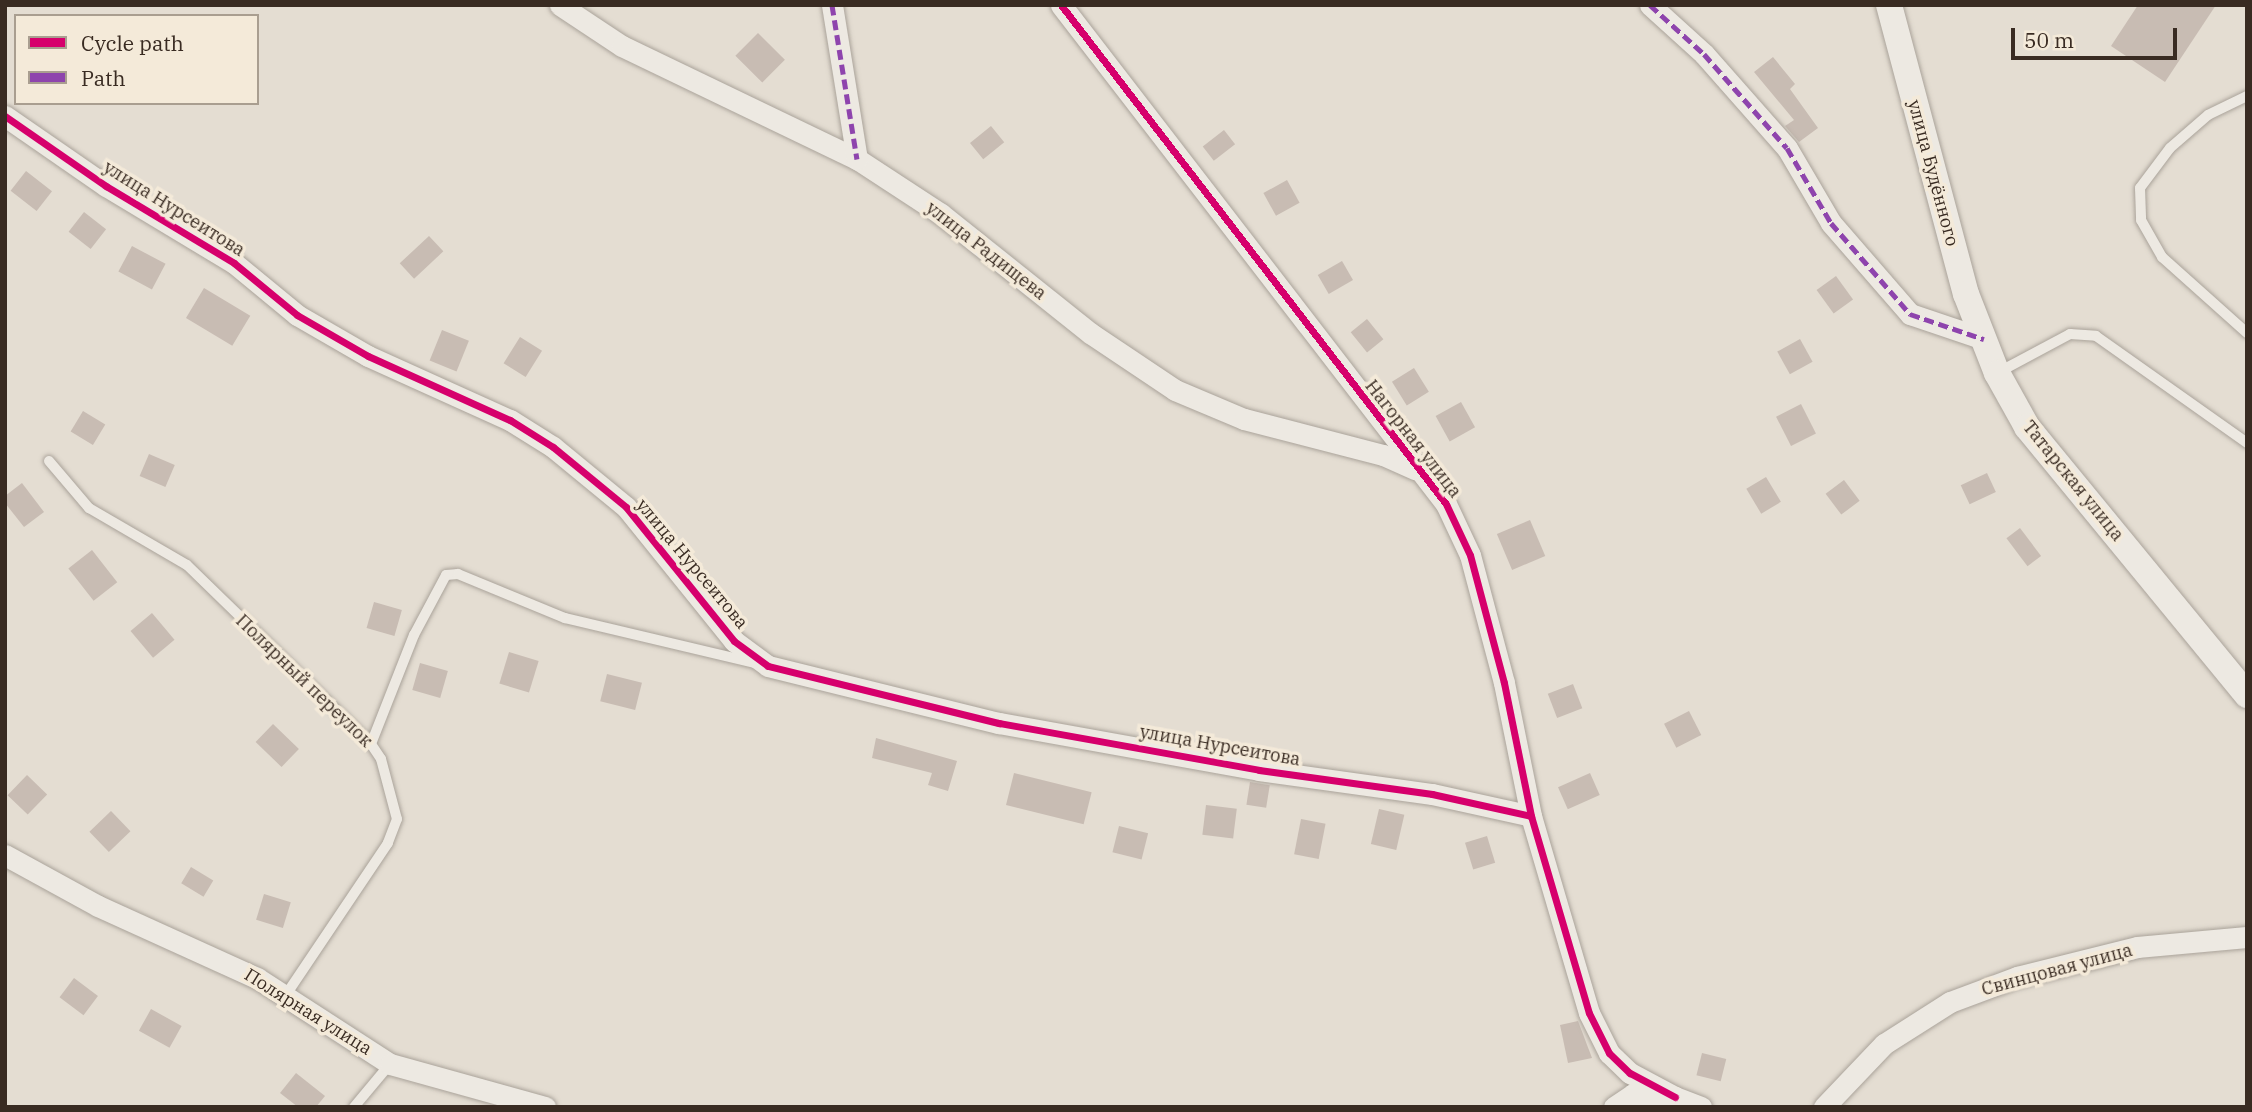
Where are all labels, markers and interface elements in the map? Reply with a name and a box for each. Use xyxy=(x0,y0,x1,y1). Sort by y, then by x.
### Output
legend xyxy=(14,14,259,105)
scale bar xyxy=(2014,14,2180,58)
text: 50 m xyxy=(2024,26,2074,54)
text: Cycle path xyxy=(81,29,184,57)
text: Path xyxy=(81,64,126,92)
street label: улица Будённого xyxy=(1903,97,1963,249)
street label: улица Нурсеитова xyxy=(99,157,249,261)
street label: улица Радищева xyxy=(922,197,1050,305)
street label: Нагорная улица xyxy=(1360,376,1466,502)
street label: Татарская улица xyxy=(2018,416,2128,546)
street label: улица Нурсеитова xyxy=(631,495,753,633)
street label: Полярный переулок xyxy=(231,610,377,752)
street label: улица Нурсеитова xyxy=(1138,721,1302,771)
street label: Свинцовая улица xyxy=(1979,939,2135,1001)
street label: Полярная улица xyxy=(240,964,376,1060)

